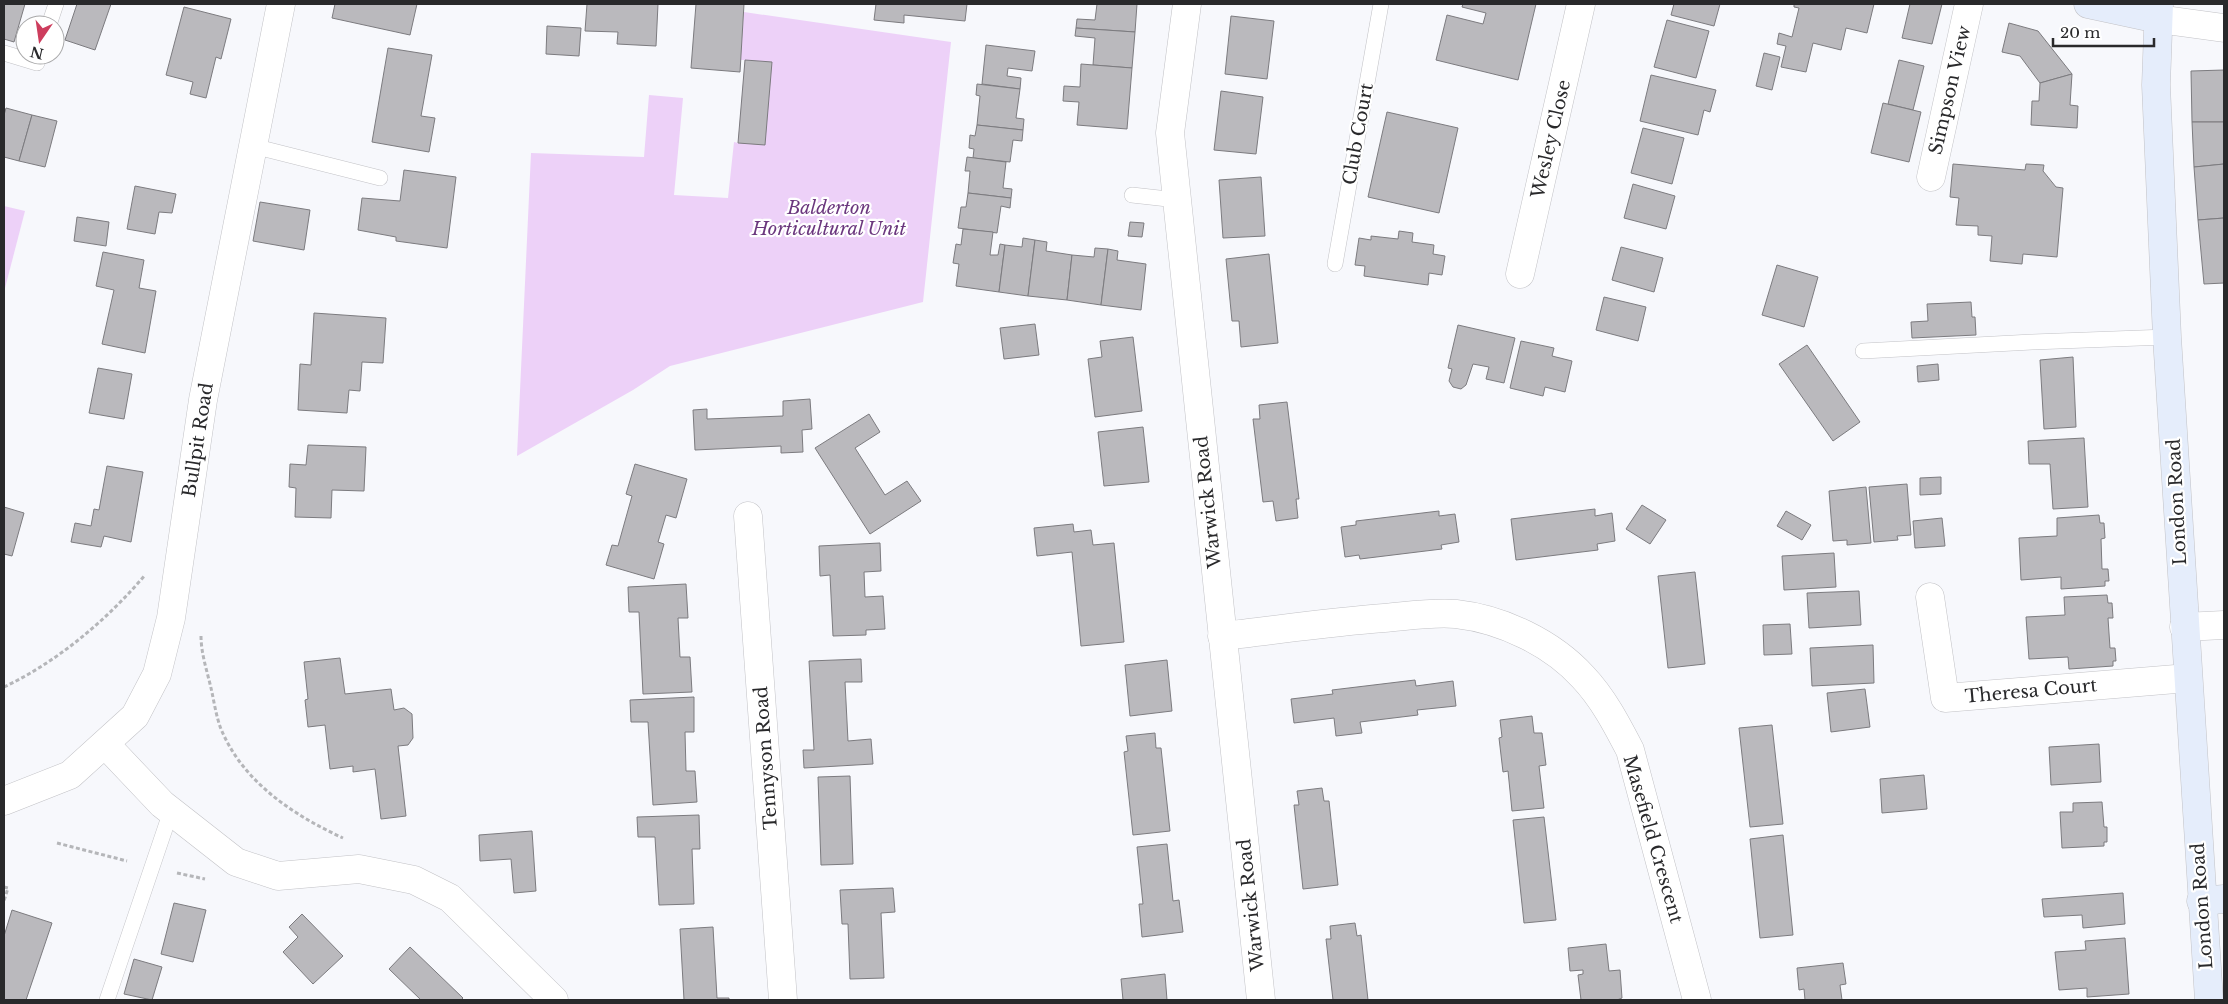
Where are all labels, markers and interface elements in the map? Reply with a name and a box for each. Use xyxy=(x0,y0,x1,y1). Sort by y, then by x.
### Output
north arrow xyxy=(15,15,65,65)
scale bar xyxy=(2053,15,2154,47)
street label: Simpson View xyxy=(1924,23,1976,157)
text: 20 m xyxy=(2060,23,2100,42)
text: N xyxy=(29,42,46,63)
street label: Wesley Close xyxy=(1526,78,1575,201)
street label: Club Court xyxy=(1338,81,1378,187)
park label: Balderton Horticultural Unit xyxy=(751,197,906,240)
street label: Bullpit Road xyxy=(178,381,218,499)
street label: Warwick Road xyxy=(1190,435,1226,570)
street label: London Road xyxy=(2163,438,2191,566)
street label: Theresa Court xyxy=(1964,674,2098,708)
street label: Tennyson Road xyxy=(750,685,782,831)
street label: Masefield Crescent xyxy=(1618,752,1688,926)
street label: Warwick Road xyxy=(1233,838,1269,973)
street label: London Road xyxy=(2187,842,2217,970)

